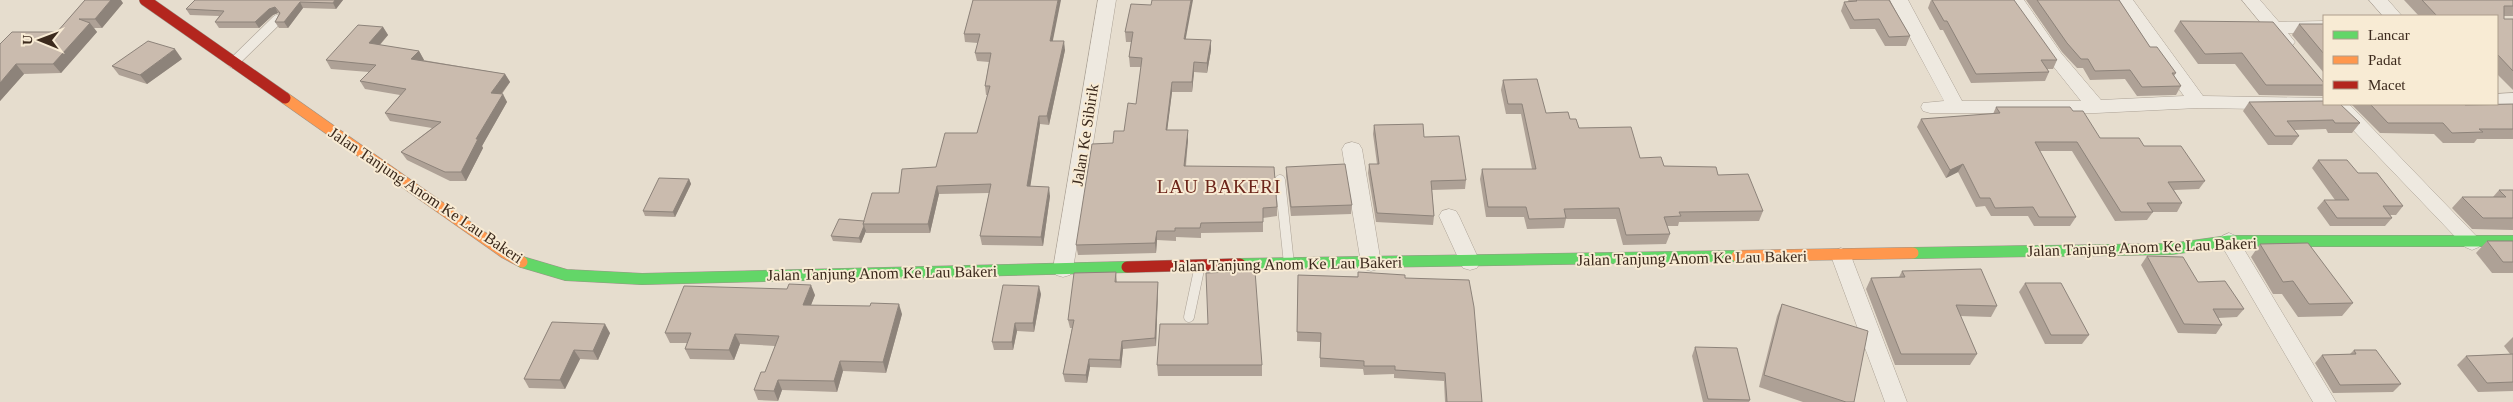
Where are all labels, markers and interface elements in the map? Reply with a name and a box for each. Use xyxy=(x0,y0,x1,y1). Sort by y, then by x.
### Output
north arrow xyxy=(15,15,65,65)
legend xyxy=(2323,15,2498,105)
text: Lancar xyxy=(2368,27,2410,43)
text: U xyxy=(20,35,35,45)
text: Padat xyxy=(2368,52,2402,68)
text: Macet xyxy=(2368,77,2406,93)
street label: Jalan Ke Sibirik xyxy=(1069,83,1101,187)
street label: Jalan Tanjung Anom Ke Lau Bakeri xyxy=(325,124,527,268)
district label: LAU BAKERI xyxy=(1157,176,1281,197)
street label: Jalan Tanjung Anom Ke Lau Bakeri xyxy=(2027,234,2258,261)
street label: Jalan Tanjung Anom Ke Lau Bakeri xyxy=(1577,247,1808,270)
street label: Jalan Tanjung Anom Ke Lau Bakeri xyxy=(1172,253,1403,276)
street label: Jalan Tanjung Anom Ke Lau Bakeri xyxy=(767,262,998,285)

